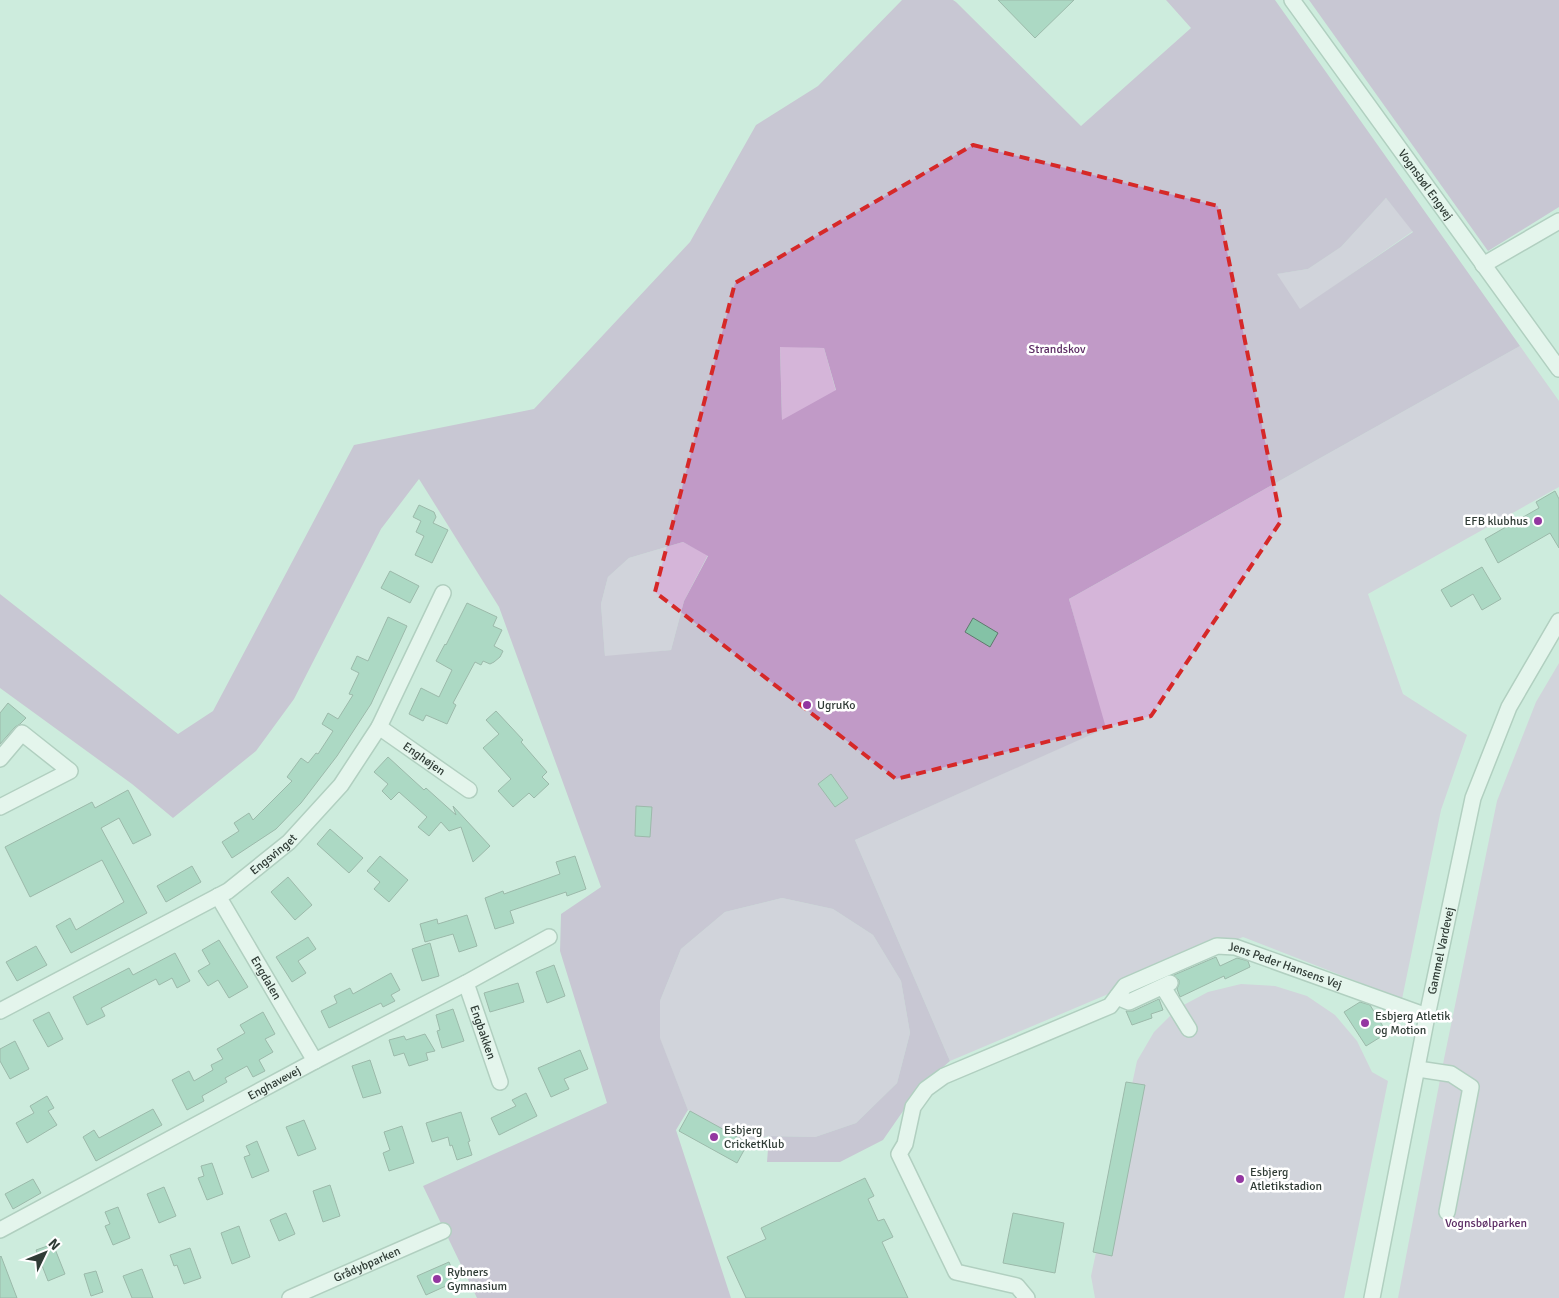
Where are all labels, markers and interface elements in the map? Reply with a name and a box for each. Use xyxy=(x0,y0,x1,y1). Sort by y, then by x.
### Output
street label: Vognsbøl Engvej xyxy=(1395,147,1456,223)
park label: Strandskov xyxy=(1029,342,1086,357)
place label: EFB klubhus xyxy=(1465,514,1528,529)
marker: EFB klubhus xyxy=(1532,515,1544,527)
place label: UgruKo xyxy=(817,698,856,713)
marker: UgruKo xyxy=(801,699,813,711)
street label: Enghøjen xyxy=(400,739,448,779)
street label: Engsvinget xyxy=(247,831,301,878)
street label: Gammel Vardevej xyxy=(1425,906,1458,996)
street label: Jens Peder Hansens Vej xyxy=(1228,940,1344,993)
street label: Engdalen xyxy=(247,954,284,1003)
street label: Engbakken xyxy=(466,1003,499,1061)
place label: Esbjerg Atletik og Motion xyxy=(1375,1009,1450,1038)
marker: Esbjerg Atletik og Motion xyxy=(1359,1017,1371,1029)
street label: Enghavevej xyxy=(245,1063,303,1104)
place label: Esbjerg CricketKlub xyxy=(724,1123,784,1152)
marker: Esbjerg CricketKlub xyxy=(708,1131,720,1143)
place label: Esbjerg Atletikstadion xyxy=(1250,1165,1322,1194)
marker: Esbjerg Atletikstadion xyxy=(1234,1173,1246,1185)
park label: Vognsbølparken xyxy=(1445,1216,1527,1231)
north arrow xyxy=(20,1228,70,1278)
text: N xyxy=(45,1235,64,1254)
street label: Grådybparken xyxy=(331,1244,403,1286)
place label: Rybners Gymnasium xyxy=(447,1265,507,1294)
marker: Rybners Gymnasium xyxy=(431,1273,443,1285)

